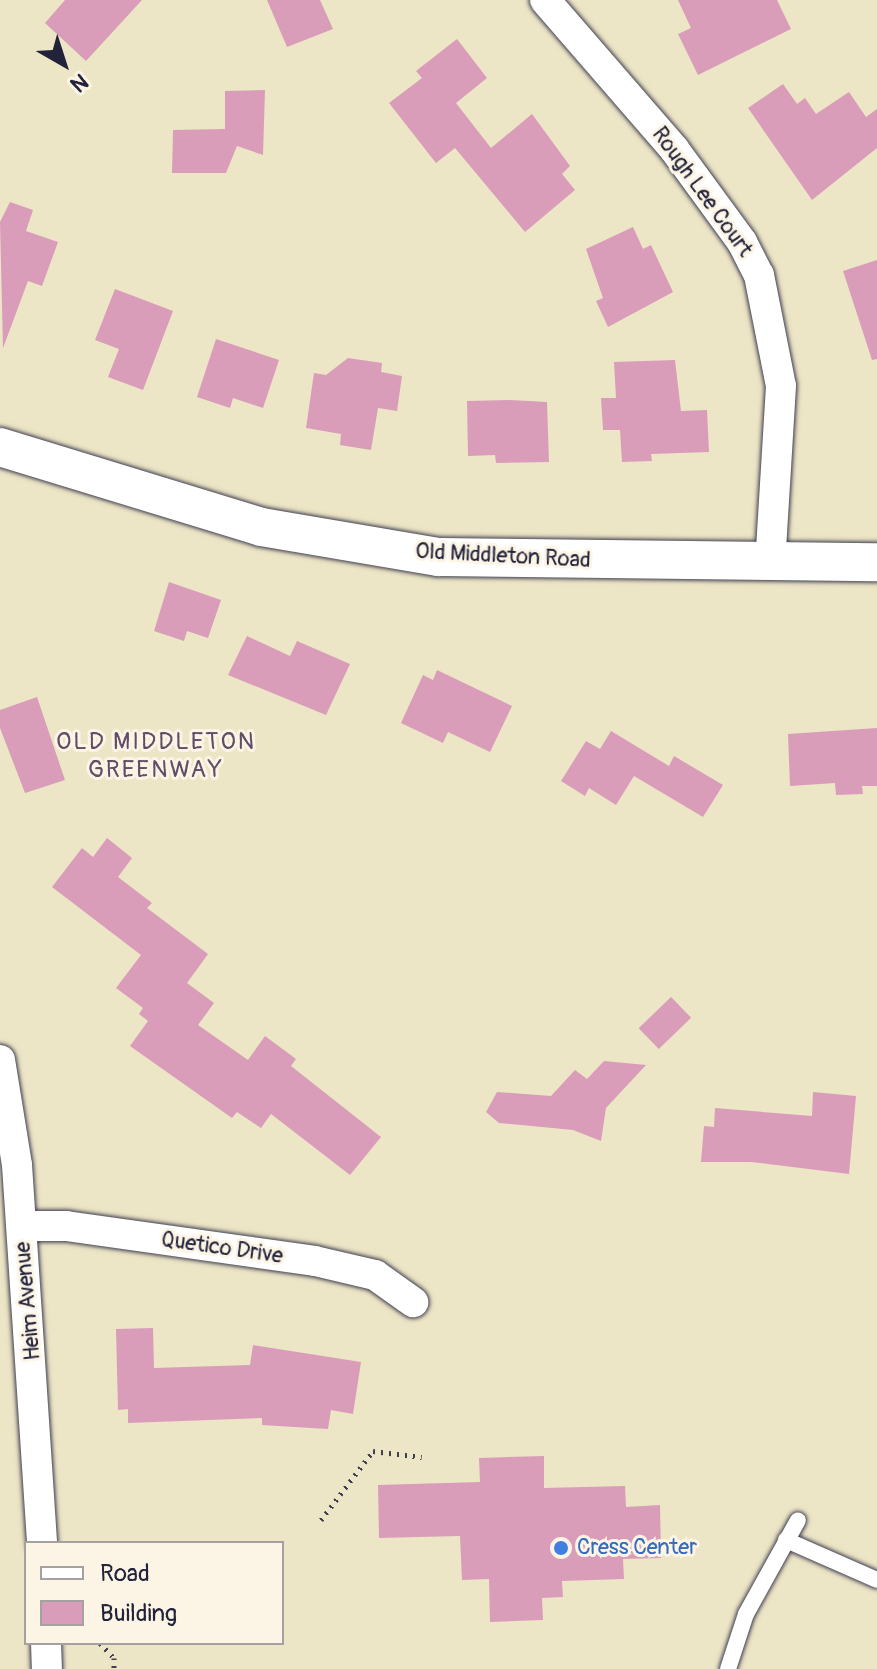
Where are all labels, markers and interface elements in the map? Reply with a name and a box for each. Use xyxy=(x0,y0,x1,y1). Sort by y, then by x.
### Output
north arrow xyxy=(24,24,104,104)
text: N xyxy=(65,67,94,98)
street label: Rough Lee Court xyxy=(646,122,758,262)
street label: Old Middleton Road xyxy=(415,538,591,574)
district label: OLD MIDDLETON GREENWAY xyxy=(56,728,256,784)
street label: Quetico Drive xyxy=(159,1226,285,1270)
street label: Heim Avenue xyxy=(10,1240,46,1362)
place label: Cress Center xyxy=(577,1535,697,1561)
marker: Cress Center xyxy=(552,1539,570,1557)
legend xyxy=(24,1541,284,1645)
text: Road xyxy=(100,1559,150,1588)
text: Building xyxy=(100,1599,177,1628)

